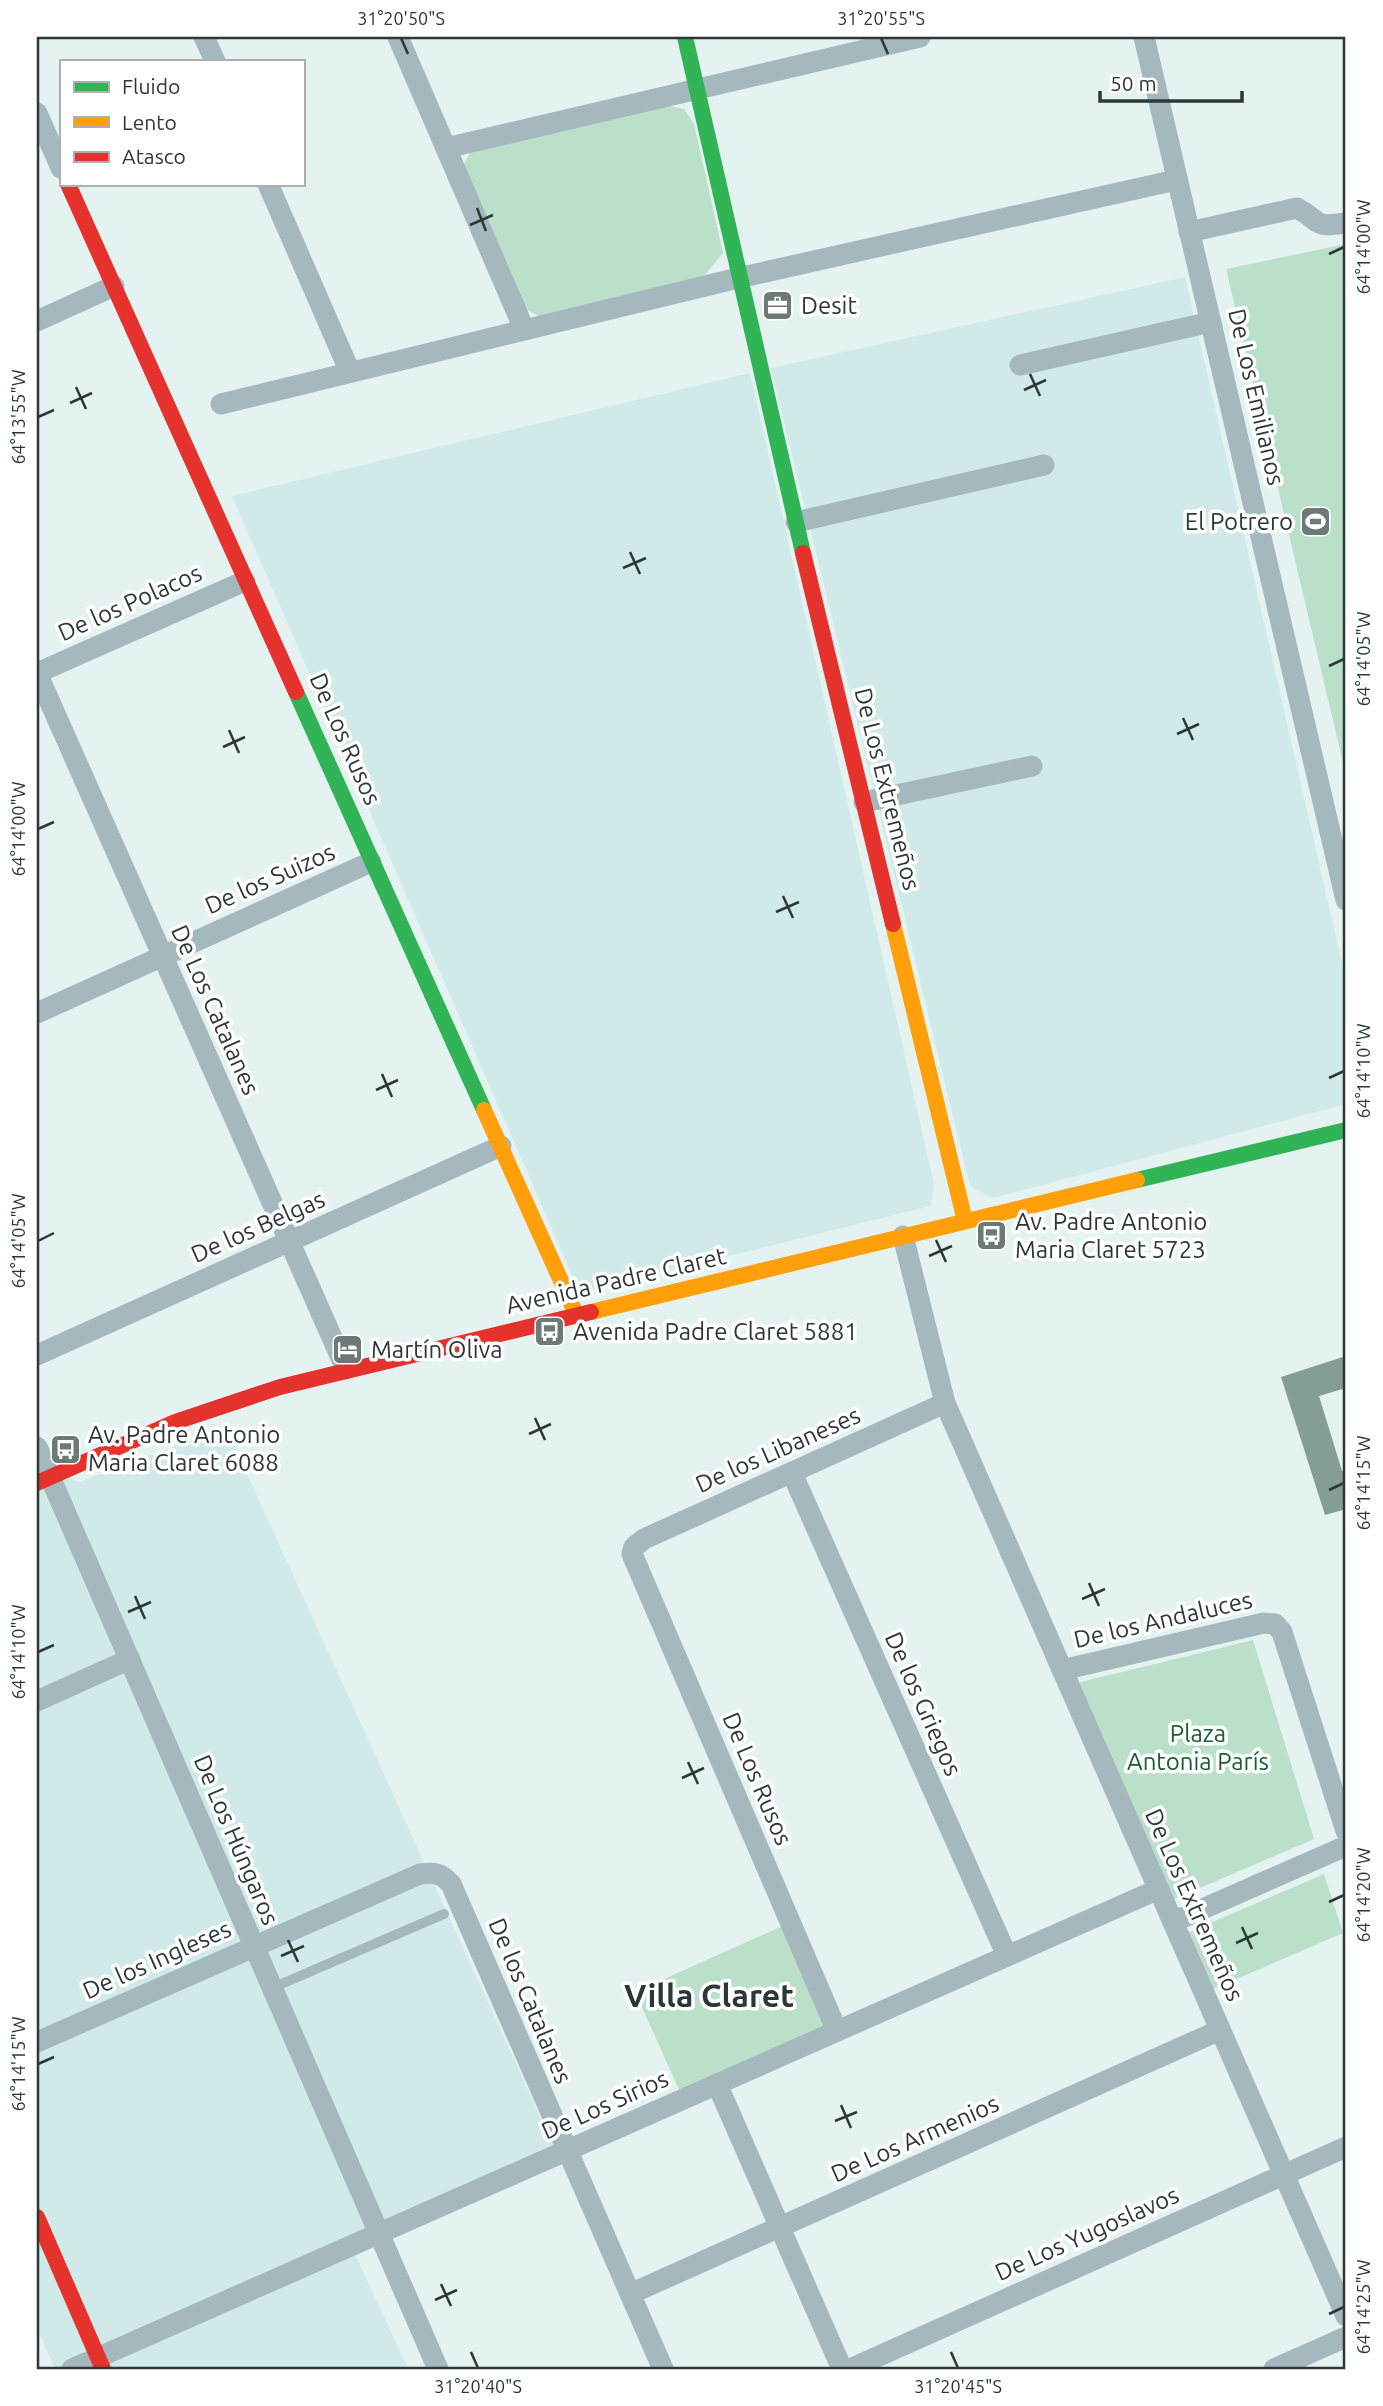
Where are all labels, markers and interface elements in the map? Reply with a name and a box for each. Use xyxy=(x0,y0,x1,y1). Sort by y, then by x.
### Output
text: 31°20'50"S xyxy=(357,8,445,28)
text: 31°20'55"S xyxy=(837,8,925,28)
legend xyxy=(60,60,304,186)
scale bar xyxy=(1100,60,1241,104)
text: 50 m xyxy=(1110,71,1157,95)
text: Fluido xyxy=(122,74,180,98)
text: Lento xyxy=(122,110,177,134)
text: Atasco xyxy=(122,144,186,168)
text: 64°14'00"W xyxy=(1353,199,1373,295)
office icon: Desit xyxy=(761,289,795,323)
place label: Desit xyxy=(801,292,857,319)
street label: De Los Emilianos xyxy=(1223,306,1290,488)
text: 64°13'55"W xyxy=(8,369,28,465)
sports icon: El Potrero xyxy=(1299,505,1333,539)
place label: El Potrero xyxy=(1185,508,1293,535)
street label: De los Polacos xyxy=(54,559,206,646)
text: 64°14'05"W xyxy=(1353,611,1373,707)
street label: De Los Rusos xyxy=(304,669,387,809)
street label: De Los Extremeños xyxy=(849,685,926,893)
text: 64°14'00"W xyxy=(8,781,28,877)
street label: De los Suizos xyxy=(201,838,339,919)
street label: De Los Catalanes xyxy=(166,921,265,1099)
text: 64°14'10"W xyxy=(1353,1023,1373,1119)
street label: De los Belgas xyxy=(187,1185,329,1268)
text: 64°14'05"W xyxy=(8,1193,28,1289)
place label: Av. Padre Antonio Maria Claret 5723 xyxy=(1015,1208,1207,1263)
bus stop icon: Av. Padre Antonio Maria Claret 5723 xyxy=(975,1219,1009,1253)
street label: Avenida Padre Claret xyxy=(503,1242,729,1319)
bus stop icon: Avenida Padre Claret 5881 xyxy=(533,1315,567,1349)
place label: Avenida Padre Claret 5881 xyxy=(573,1318,858,1345)
hotel icon: Martín Oliva xyxy=(331,1333,365,1367)
place label: Martín Oliva xyxy=(371,1336,502,1363)
street label: De los Libaneses xyxy=(691,1401,864,1498)
place label: Av. Padre Antonio Maria Claret 6088 xyxy=(88,1421,280,1476)
bus stop icon: Av. Padre Antonio Maria Claret 6088 xyxy=(48,1432,82,1466)
text: 64°14'15"W xyxy=(1353,1435,1373,1531)
street label: De los Andaluces xyxy=(1071,1586,1255,1653)
text: 64°14'10"W xyxy=(8,1604,28,1700)
street label: De los Griegos xyxy=(880,1628,967,1780)
street label: De Los Rusos xyxy=(717,1708,798,1849)
park label: Plaza Antonia París xyxy=(1127,1720,1269,1775)
street label: De Los Húngaros xyxy=(189,1751,284,1929)
street label: De Los Extremeños xyxy=(1140,1804,1249,2005)
text: 64°14'20"W xyxy=(1353,1847,1373,1943)
street label: De los Catalanes xyxy=(483,1914,577,2087)
street label: De los Ingleses xyxy=(79,1915,235,2004)
district label: Villa Claret xyxy=(624,1977,794,2013)
text: 64°14'15"W xyxy=(8,2016,28,2112)
street label: De Los Sirios xyxy=(537,2065,672,2144)
street label: De Los Armenios xyxy=(827,2089,1003,2188)
street label: De Los Yugoslavos xyxy=(991,2181,1183,2286)
text: 64°14'25"W xyxy=(1353,2259,1373,2355)
text: 31°20'40"S xyxy=(434,2376,522,2396)
text: 31°20'45"S xyxy=(914,2376,1002,2396)

